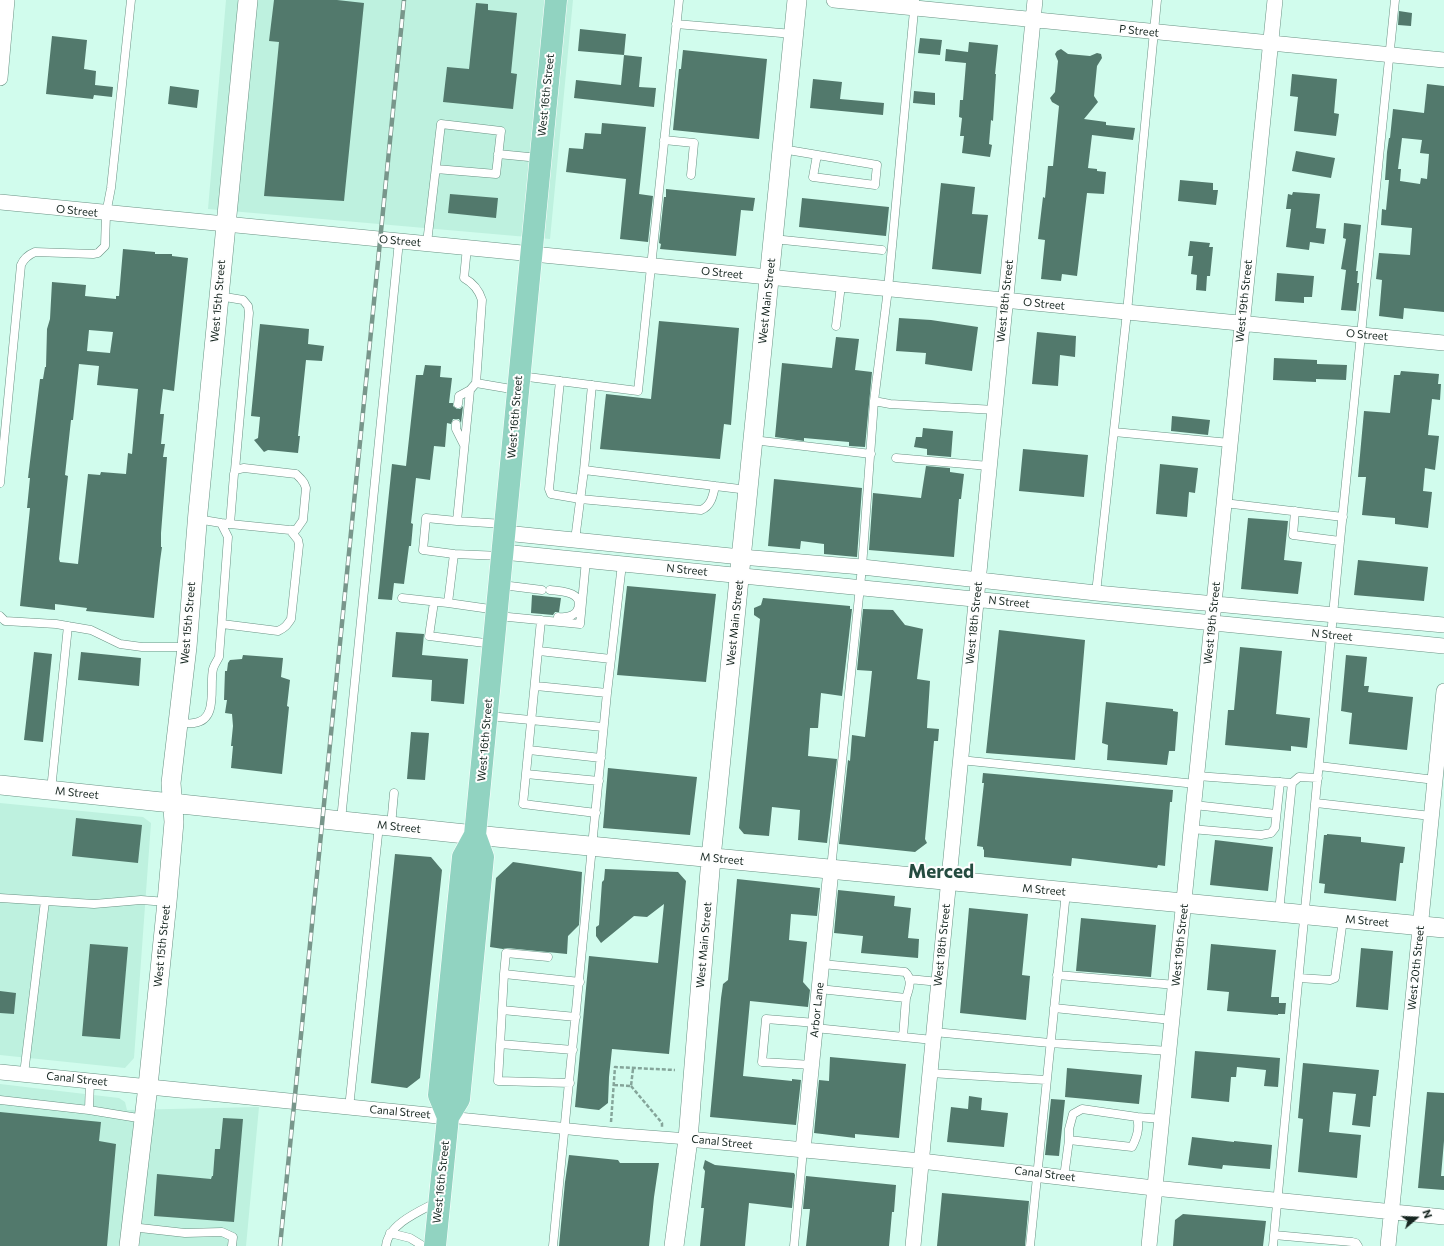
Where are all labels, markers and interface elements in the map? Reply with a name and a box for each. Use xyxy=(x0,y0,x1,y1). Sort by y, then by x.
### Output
street label: P Street xyxy=(1118,22,1160,40)
street label: West 16th Street xyxy=(535,53,557,137)
street label: O Street xyxy=(55,202,99,220)
street label: O Street xyxy=(378,233,422,249)
street label: West Main Street xyxy=(756,257,778,345)
street label: West 15th Street xyxy=(208,259,228,343)
street label: West 18th Street xyxy=(994,259,1016,343)
street label: West 19th Street xyxy=(1233,259,1255,343)
street label: O Street xyxy=(700,264,744,282)
street label: O Street xyxy=(1022,295,1066,313)
street label: O Street xyxy=(1345,327,1389,343)
street label: West 16th Street xyxy=(505,375,525,459)
street label: N Street xyxy=(666,561,708,579)
street label: West Main Street xyxy=(724,579,746,667)
street label: West 15th Street xyxy=(178,581,198,665)
street label: West 18th Street xyxy=(963,581,985,665)
street label: West 19th Street xyxy=(1201,581,1223,665)
street label: N Street xyxy=(988,593,1030,611)
street label: N Street xyxy=(1311,626,1353,644)
street label: West 16th Street xyxy=(475,698,495,782)
street label: M Street xyxy=(55,784,99,802)
street label: M Street xyxy=(377,818,421,836)
street label: M Street xyxy=(700,850,744,868)
district label: Merced xyxy=(908,861,974,883)
street label: M Street xyxy=(1022,882,1066,898)
street label: West Main Street xyxy=(694,901,714,989)
street label: West 18th Street xyxy=(931,903,953,987)
street label: West 19th Street xyxy=(1169,903,1191,987)
street label: West 15th Street xyxy=(151,904,173,988)
street label: M Street xyxy=(1345,913,1389,929)
street label: West 20th Street xyxy=(1405,925,1427,1011)
street label: Arbor Lane xyxy=(808,982,826,1038)
street label: Canal Street xyxy=(46,1069,108,1089)
street label: Canal Street xyxy=(369,1103,431,1121)
street label: Canal Street xyxy=(691,1132,753,1152)
street label: West 16th Street xyxy=(430,1140,452,1224)
street label: Canal Street xyxy=(1014,1164,1076,1184)
north arrow xyxy=(1396,1198,1436,1238)
text: N xyxy=(1420,1208,1435,1220)

